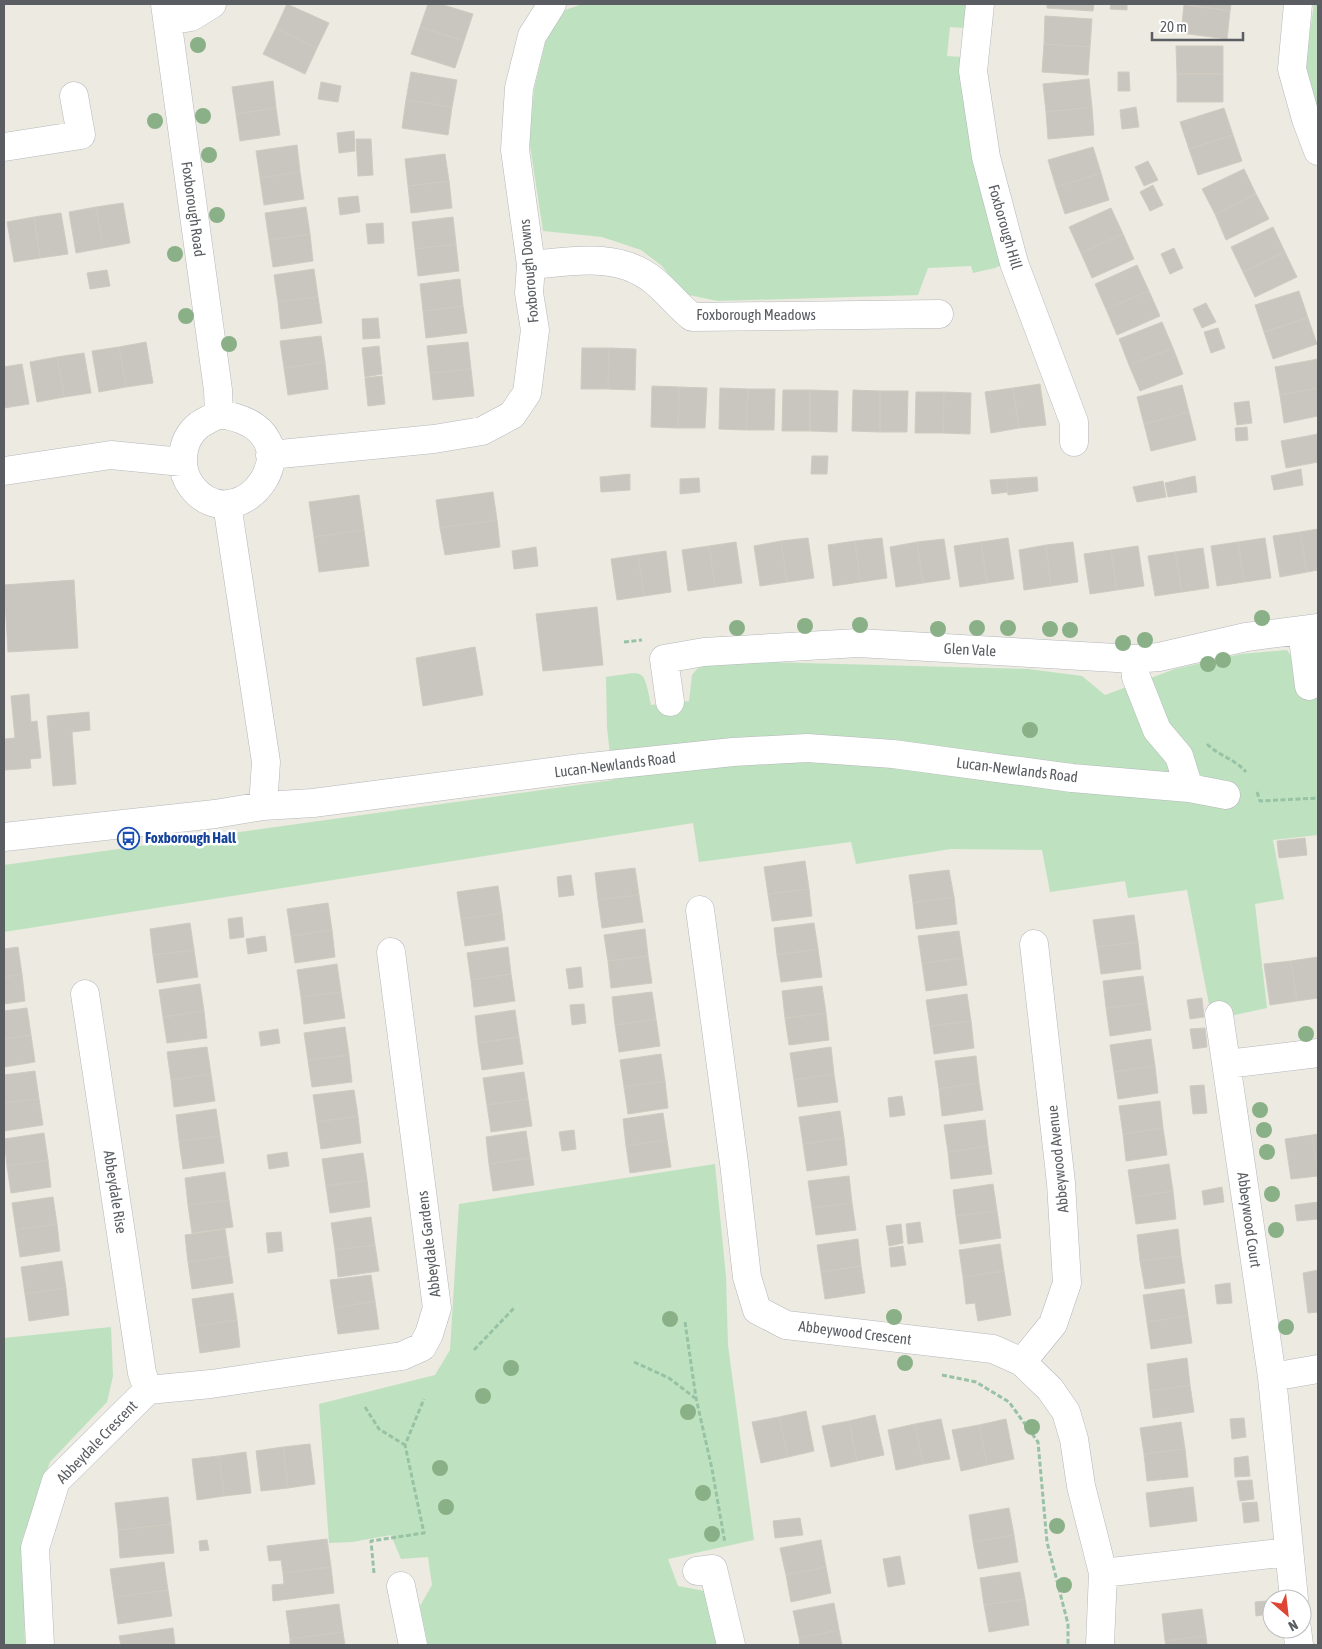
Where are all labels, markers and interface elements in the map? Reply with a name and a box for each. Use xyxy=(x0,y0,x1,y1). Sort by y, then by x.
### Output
scale bar xyxy=(1152,10,1243,42)
text: 20 m xyxy=(1160,18,1187,35)
street label: Foxborough Road xyxy=(178,160,209,258)
street label: Foxborough Hill xyxy=(985,182,1026,271)
street label: Foxborough Downs xyxy=(515,218,542,324)
street label: Foxborough Meadows xyxy=(696,306,816,323)
street label: Glen Vale xyxy=(943,640,997,659)
street label: Lucan-Newlands Road xyxy=(553,749,677,780)
street label: Lucan-Newlands Road xyxy=(955,754,1079,785)
bus stop icon: Foxborough Hall xyxy=(117,826,141,850)
place label: Foxborough Hall xyxy=(145,829,237,846)
street label: Abbeywood Avenue xyxy=(1043,1104,1072,1214)
street label: Abbeydale Rise xyxy=(101,1149,130,1235)
street label: Abbeywood Court xyxy=(1234,1171,1265,1269)
street label: Abbeydale Gardens xyxy=(414,1190,443,1298)
street label: Abbeywood Crescent xyxy=(798,1317,913,1348)
street label: Abbeydale Crescent xyxy=(53,1397,140,1487)
north arrow xyxy=(1262,1589,1312,1639)
text: N xyxy=(1286,1616,1301,1634)

